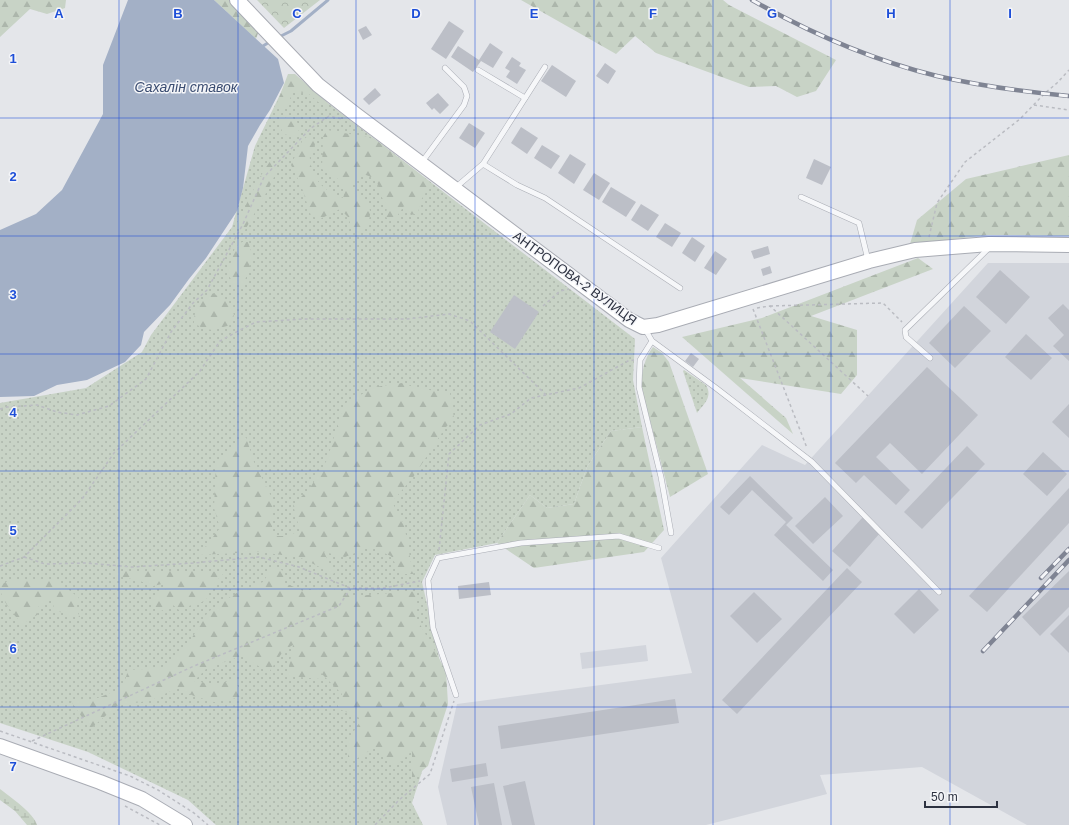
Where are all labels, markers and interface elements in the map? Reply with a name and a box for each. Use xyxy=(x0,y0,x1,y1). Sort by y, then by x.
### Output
text: A xyxy=(54,6,64,21)
text: B xyxy=(173,6,183,21)
text: C xyxy=(292,6,302,21)
text: D xyxy=(411,6,421,21)
text: E xyxy=(530,6,539,21)
text: F xyxy=(649,6,657,21)
text: G xyxy=(767,6,777,21)
text: H xyxy=(886,6,896,21)
text: I xyxy=(1008,6,1012,21)
text: 1 xyxy=(9,51,17,66)
water label: Сахалін ставок xyxy=(135,79,239,95)
text: 2 xyxy=(9,169,17,184)
street label: АНТРОПОВА-2 ВУЛИЦЯ xyxy=(510,228,640,328)
text: 3 xyxy=(9,287,17,302)
text: 4 xyxy=(9,405,17,420)
text: 5 xyxy=(9,523,17,538)
text: 6 xyxy=(9,641,17,656)
text: 7 xyxy=(9,759,17,774)
scale bar xyxy=(925,783,997,809)
text: 50 m xyxy=(931,790,958,804)

